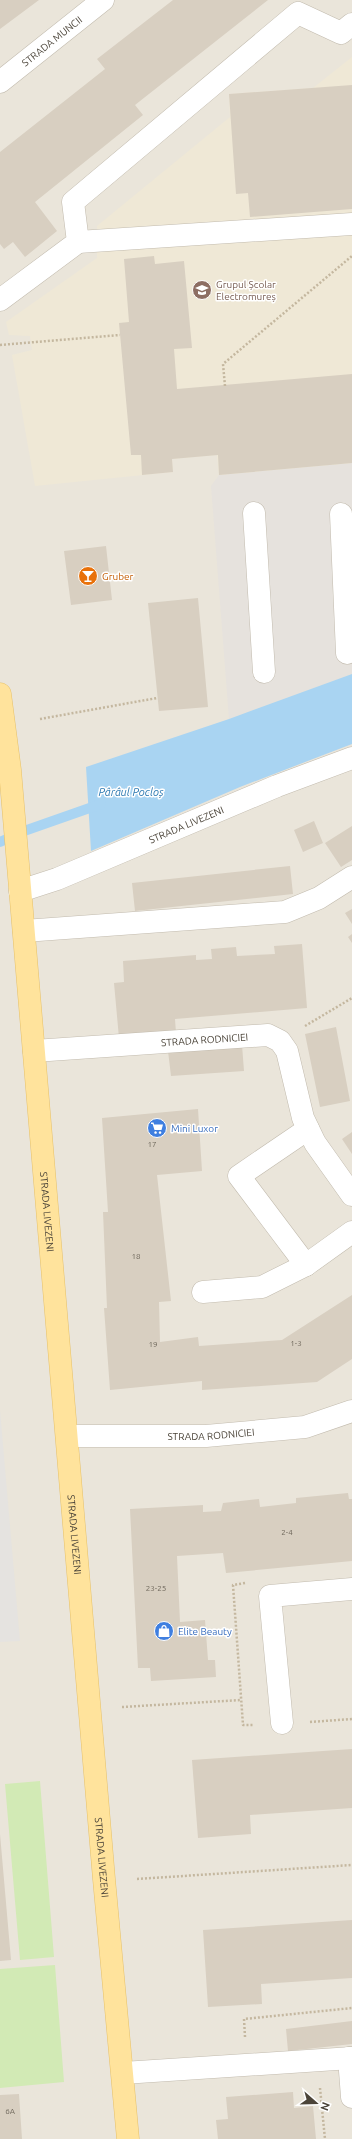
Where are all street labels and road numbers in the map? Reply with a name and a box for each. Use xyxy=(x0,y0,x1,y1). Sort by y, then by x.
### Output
street label: STRADA MUNCII xyxy=(20,14,84,68)
street label: STRADA LIVEZENI xyxy=(147,804,225,846)
street label: STRADA RODNICIEI xyxy=(161,1031,249,1048)
street label: STRADA LIVEZENI xyxy=(38,1171,56,1252)
street label: STRADA RODNICIEI xyxy=(167,1427,255,1442)
street label: STRADA LIVEZENI xyxy=(65,1494,83,1575)
street label: STRADA LIVEZENI xyxy=(93,1817,111,1898)

